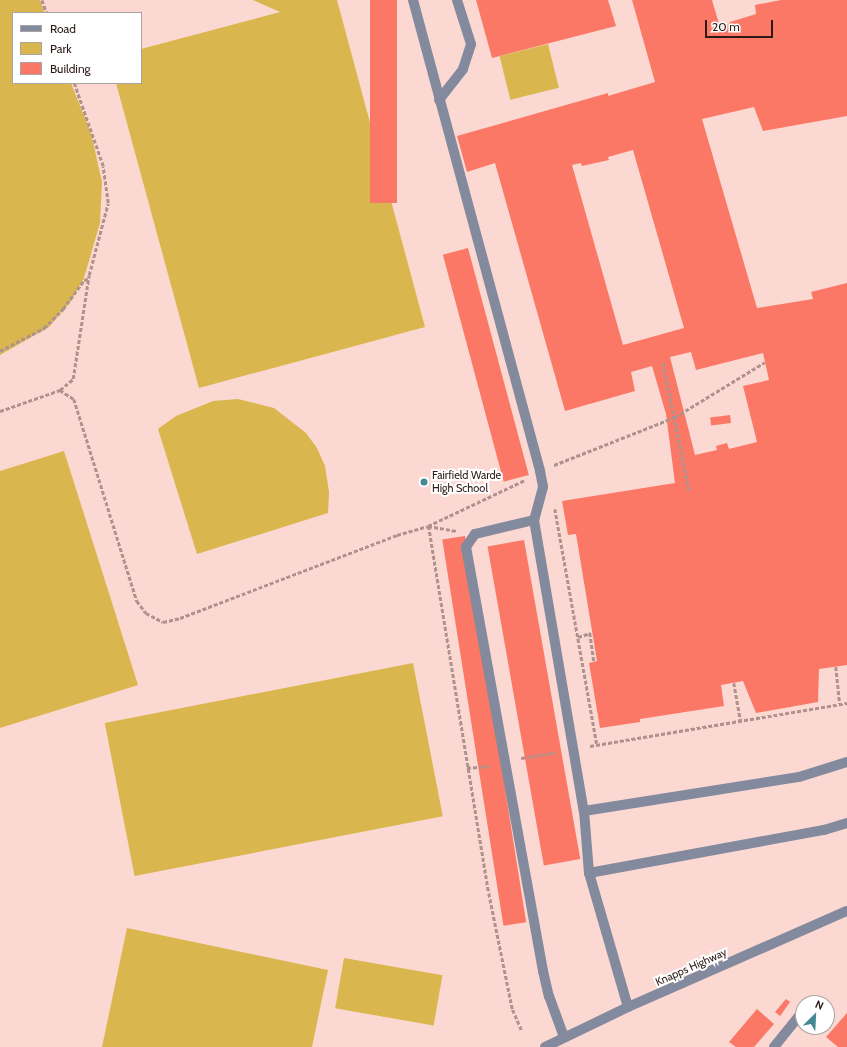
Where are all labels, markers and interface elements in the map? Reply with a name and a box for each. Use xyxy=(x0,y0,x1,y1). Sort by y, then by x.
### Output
legend xyxy=(12,12,142,84)
scale bar xyxy=(707,12,775,38)
text: 20 m xyxy=(712,19,740,34)
text: Road xyxy=(50,21,76,36)
text: Park xyxy=(50,41,72,56)
text: Building xyxy=(50,61,91,76)
place label: Fairfield Warde High School xyxy=(432,469,501,495)
marker: Fairfield Warde High School xyxy=(419,477,429,487)
street label: Knapps Highway xyxy=(653,945,729,989)
north arrow xyxy=(795,995,835,1035)
text: N xyxy=(813,997,826,1013)

